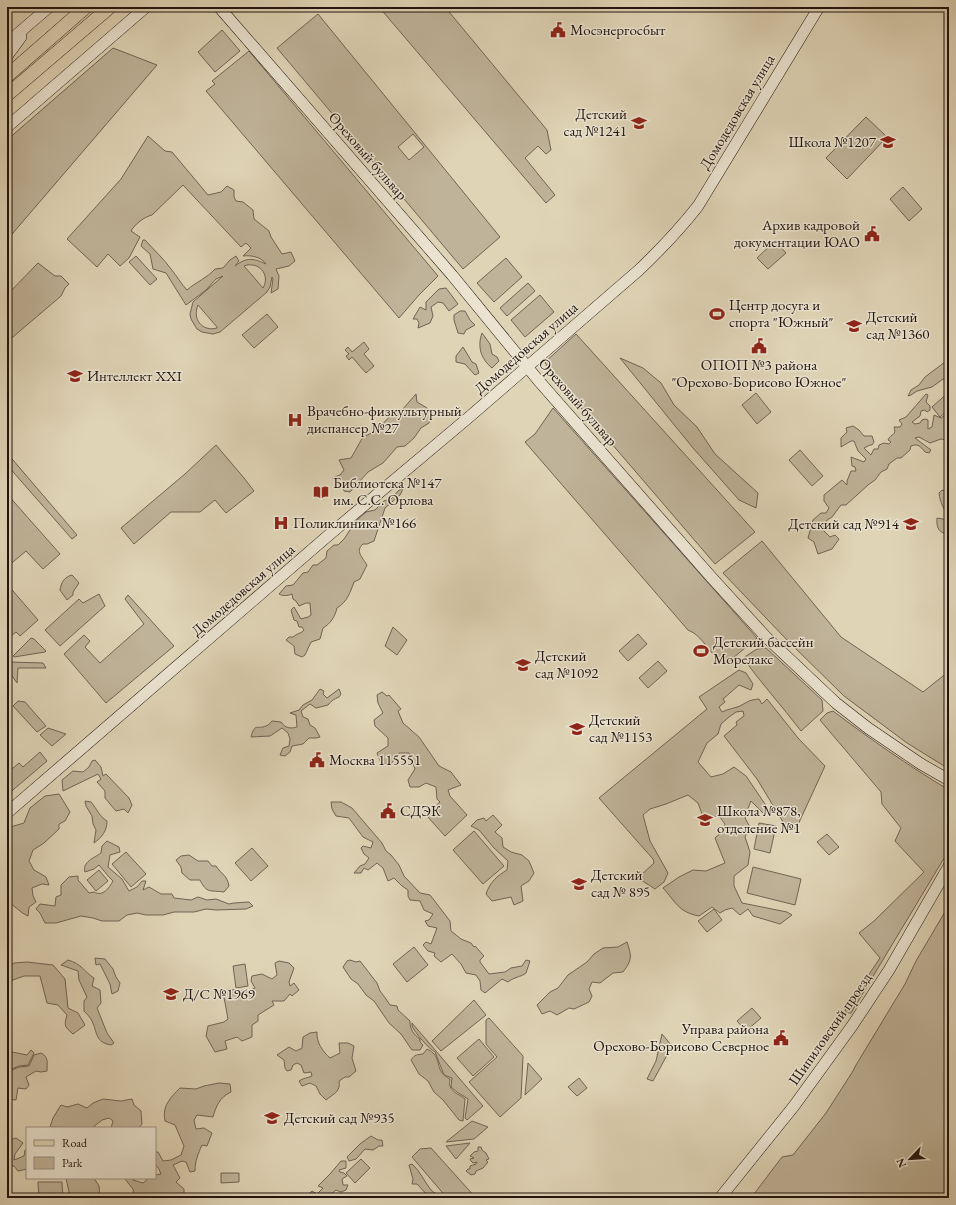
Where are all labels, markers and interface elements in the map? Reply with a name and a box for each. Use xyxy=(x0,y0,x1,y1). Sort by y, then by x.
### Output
place label: Мосэнергосбыт xyxy=(570,20,665,39)
public building icon: Мосэнергосбыт xyxy=(549,21,567,39)
street label: Домодедовская улица xyxy=(695,51,778,173)
place label: Детский сад №1241 xyxy=(564,104,627,140)
street label: Ореховый бульвар xyxy=(325,108,412,204)
school or university icon: Детский сад №1241 xyxy=(630,114,648,132)
place label: Школа №1207 xyxy=(789,132,877,151)
school or university icon: Школа №1207 xyxy=(879,133,897,151)
place label: Архив кадровой документации ЮАО xyxy=(734,215,860,251)
public building icon: Архив кадровой документации ЮАО xyxy=(863,225,881,243)
place label: Центр досуга и спорта "Южный" xyxy=(729,295,834,331)
street label: Домодедовская улица xyxy=(470,297,581,398)
sports icon: Центр досуга и спорта "Южный" xyxy=(708,305,726,323)
place label: Детский сад №1360 xyxy=(866,307,930,343)
school or university icon: Детский сад №1360 xyxy=(845,317,863,335)
public building icon: ОПОП №3 района "Орехово-Борисово Южное" xyxy=(750,337,768,355)
street label: Ореховый бульвар xyxy=(535,354,622,450)
place label: ОПОП №3 района "Орехово-Борисово Южное" xyxy=(671,355,847,391)
place label: Интеллект XXI xyxy=(87,366,182,385)
school or university icon: Интеллект XXI xyxy=(66,367,84,385)
place label: Врачебно-физкультурный диспансер №27 xyxy=(307,401,462,437)
hospital icon: Врачебно-физкультурный диспансер №27 xyxy=(286,411,304,429)
place label: Библиотека №147 им. С.С. Орлова xyxy=(333,473,442,509)
library icon: Библиотека №147 им. С.С. Орлова xyxy=(312,483,330,501)
place label: Поликлиника №166 xyxy=(293,513,416,532)
hospital icon: Поликлиника №166 xyxy=(272,514,290,532)
place label: Детский сад №914 xyxy=(788,514,900,533)
school or university icon: Детский сад №914 xyxy=(902,515,920,533)
street label: Домодедовская улица xyxy=(187,539,298,640)
place label: Детский бассейн Морелакс xyxy=(713,632,814,668)
sports icon: Детский бассейн Морелакс xyxy=(692,642,710,660)
place label: Детский сад №1092 xyxy=(535,646,599,682)
school or university icon: Детский сад №1092 xyxy=(514,656,532,674)
place label: Детский сад №1153 xyxy=(589,710,653,746)
school or university icon: Детский сад №1153 xyxy=(568,720,586,738)
place label: Москва 115551 xyxy=(329,750,421,769)
public building icon: Москва 115551 xyxy=(308,751,326,769)
place label: СДЭК xyxy=(400,801,441,820)
place label: Школа №878, отделение №1 xyxy=(717,801,801,837)
public building icon: СДЭК xyxy=(379,802,397,820)
school or university icon: Школа №878, отделение №1 xyxy=(696,811,714,829)
place label: Детский сад № 895 xyxy=(591,865,650,901)
school or university icon: Детский сад № 895 xyxy=(570,875,588,893)
street label: Шипиловский проезд xyxy=(784,969,876,1089)
place label: Д/C №1969 xyxy=(183,984,255,1003)
school or university icon: Д/C №1969 xyxy=(162,985,180,1003)
place label: Управа района Орехово-Борисово Северное xyxy=(593,1019,769,1055)
public building icon: Управа района Орехово-Борисово Северное xyxy=(772,1029,790,1047)
place label: Детский сад №935 xyxy=(284,1108,395,1127)
school or university icon: Детский сад №935 xyxy=(263,1109,281,1127)
legend xyxy=(26,1127,156,1179)
text: Road xyxy=(62,1135,88,1151)
north arrow xyxy=(890,1139,930,1179)
text: Park xyxy=(62,1155,83,1171)
text: N xyxy=(893,1156,909,1170)

